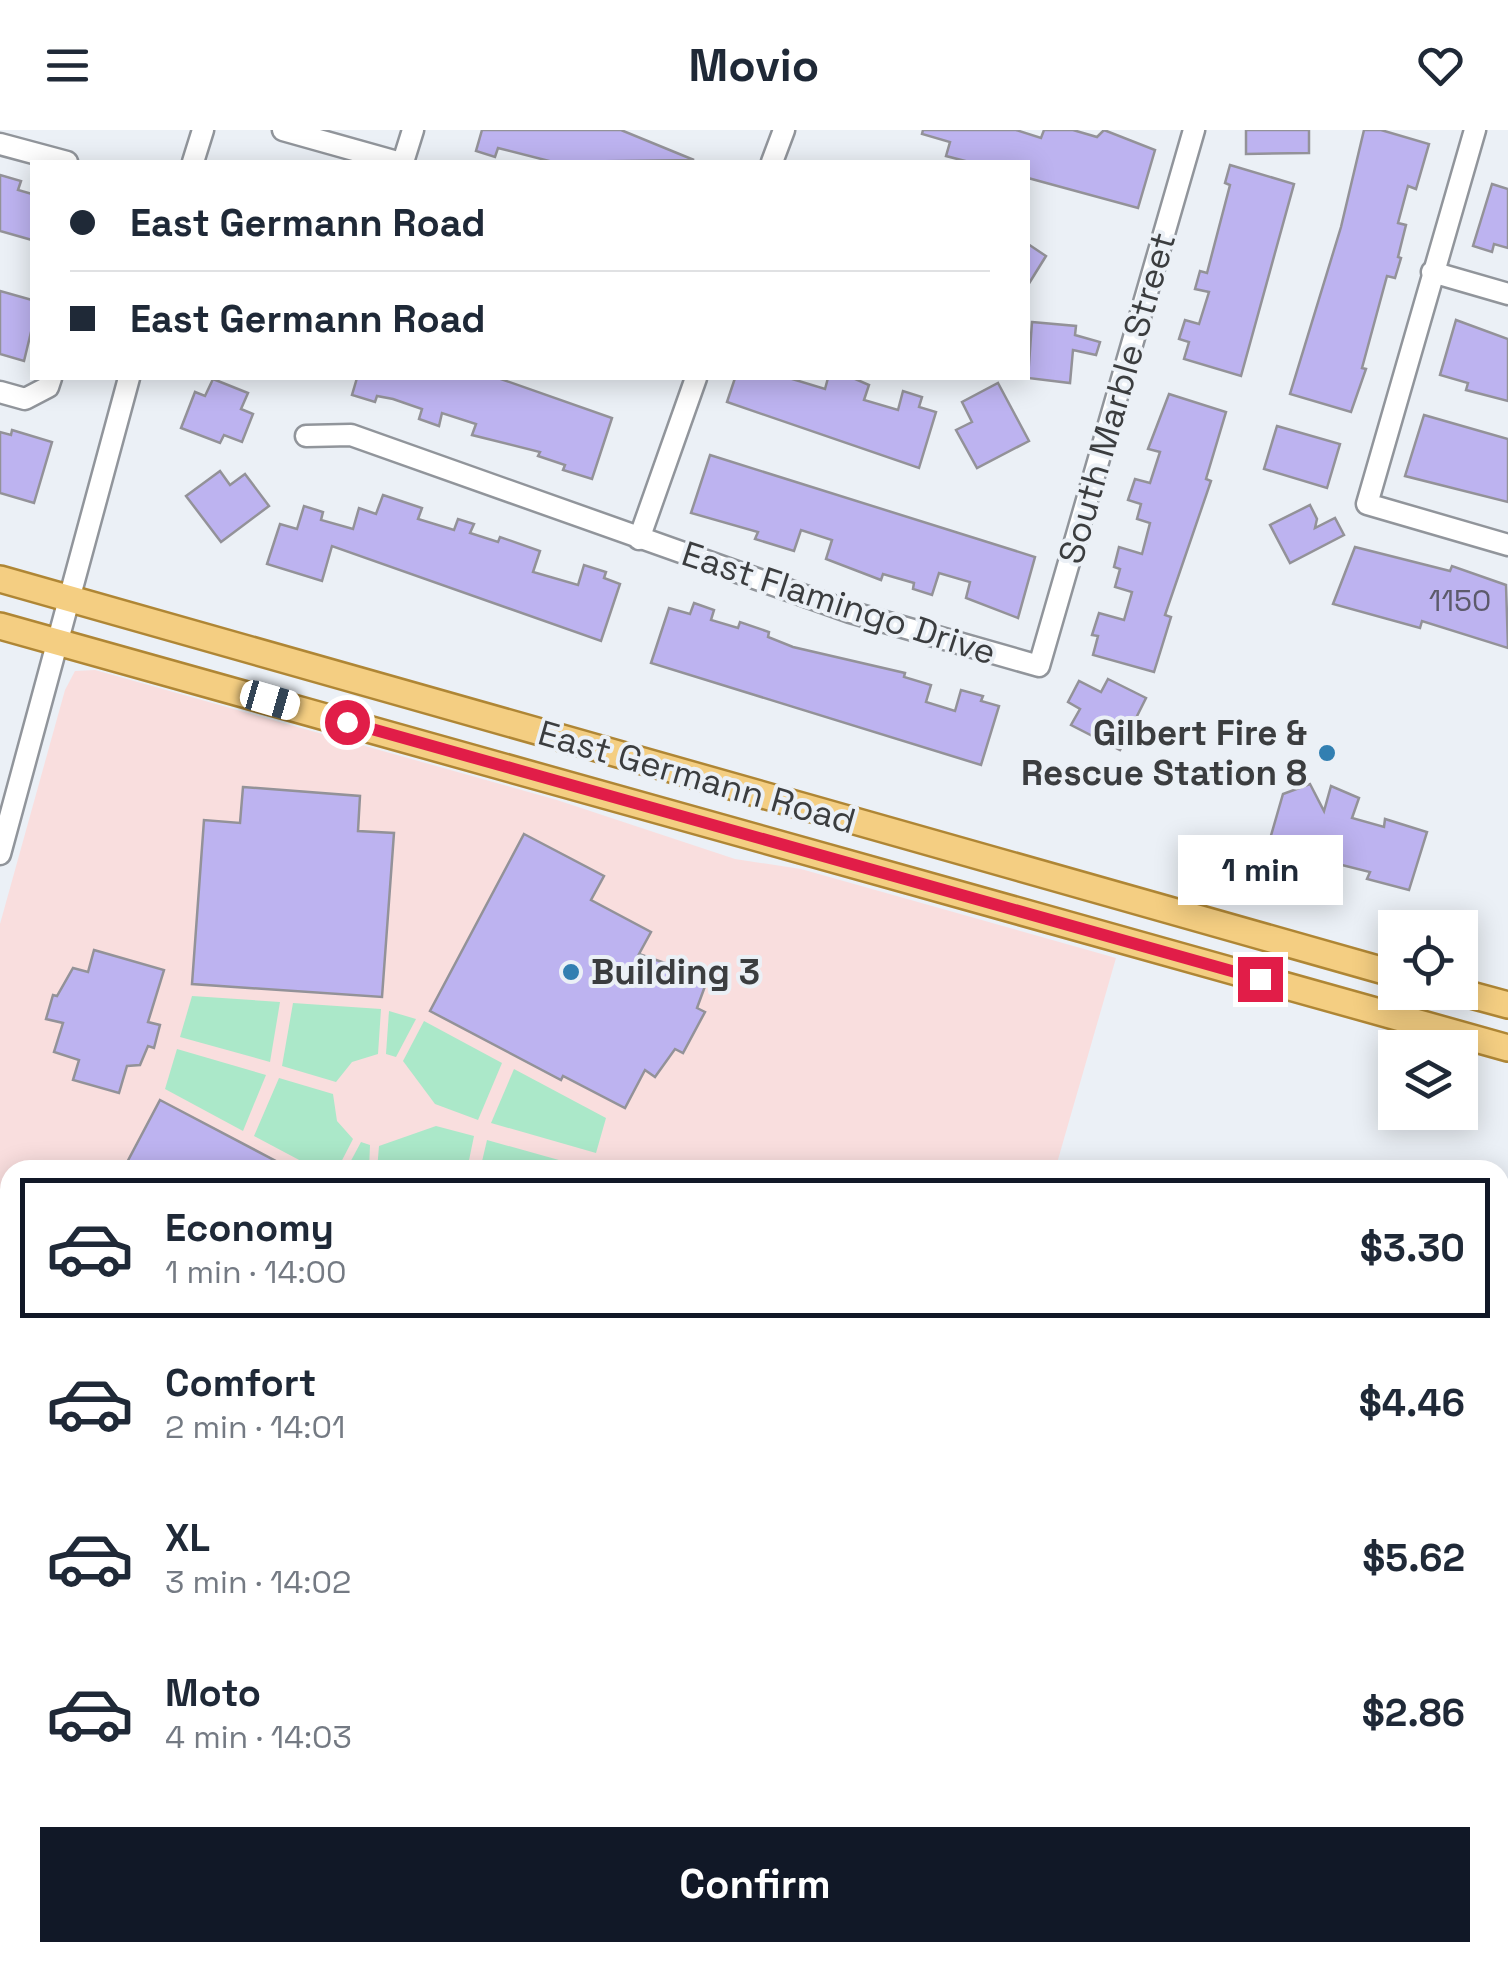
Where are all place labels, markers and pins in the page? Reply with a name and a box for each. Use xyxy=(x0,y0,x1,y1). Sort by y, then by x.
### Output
place label: Gilbert Fire & Rescue Station 8 xyxy=(1021,711,1307,795)
marker: Gilbert Fire & Rescue Station 8 xyxy=(1316,742,1338,764)
place label: Building 3 xyxy=(591,950,760,994)
marker: Building 3 xyxy=(560,961,582,983)

